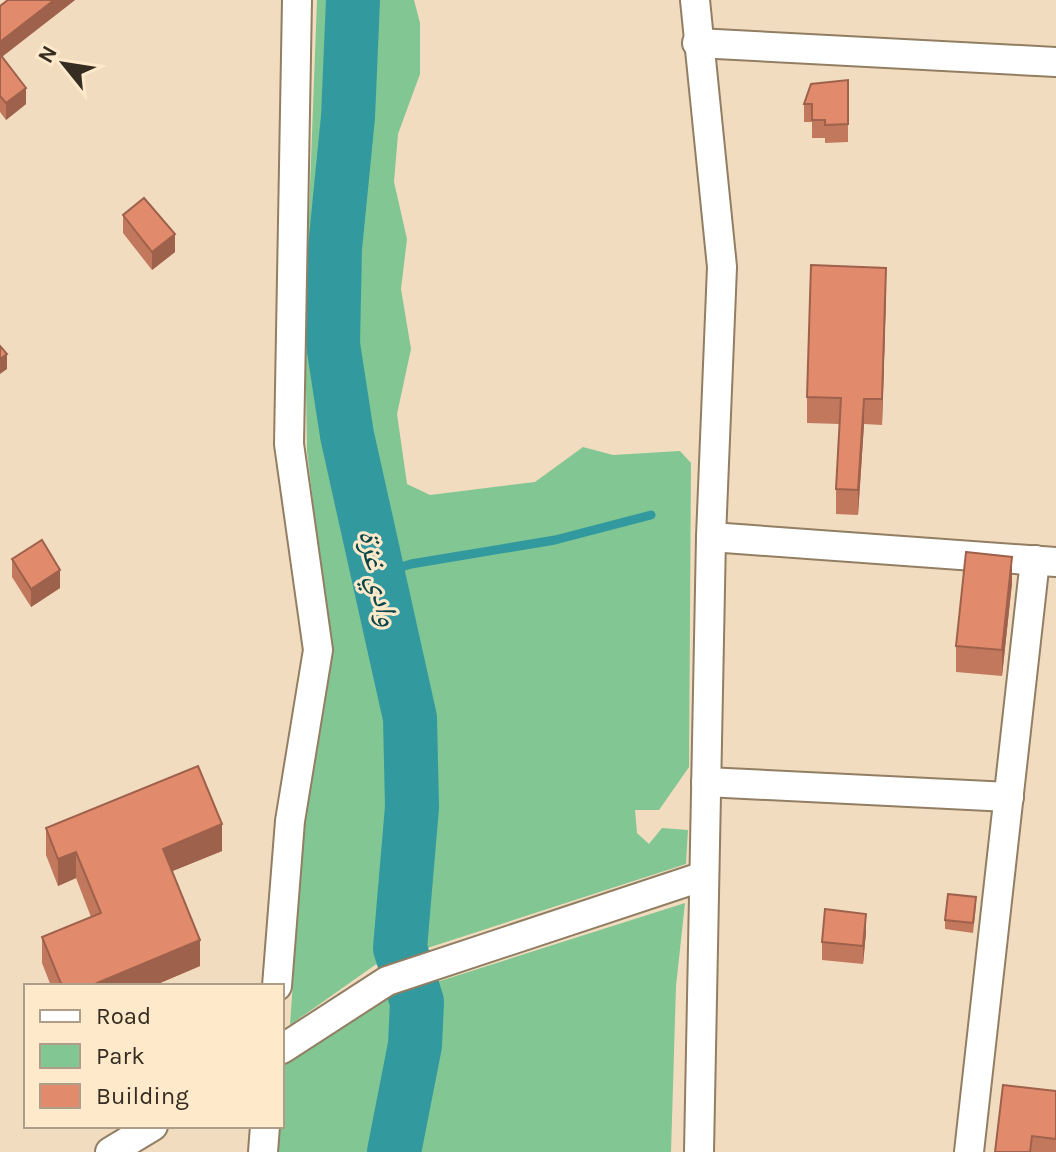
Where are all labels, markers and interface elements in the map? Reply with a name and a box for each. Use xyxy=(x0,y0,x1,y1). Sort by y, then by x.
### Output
north arrow xyxy=(24,24,104,104)
text: N xyxy=(32,41,63,68)
water label: وادي غزة xyxy=(346,526,407,631)
legend xyxy=(24,984,284,1128)
text: Road xyxy=(96,1002,151,1030)
text: Park xyxy=(96,1042,145,1070)
text: Building xyxy=(96,1082,189,1110)

